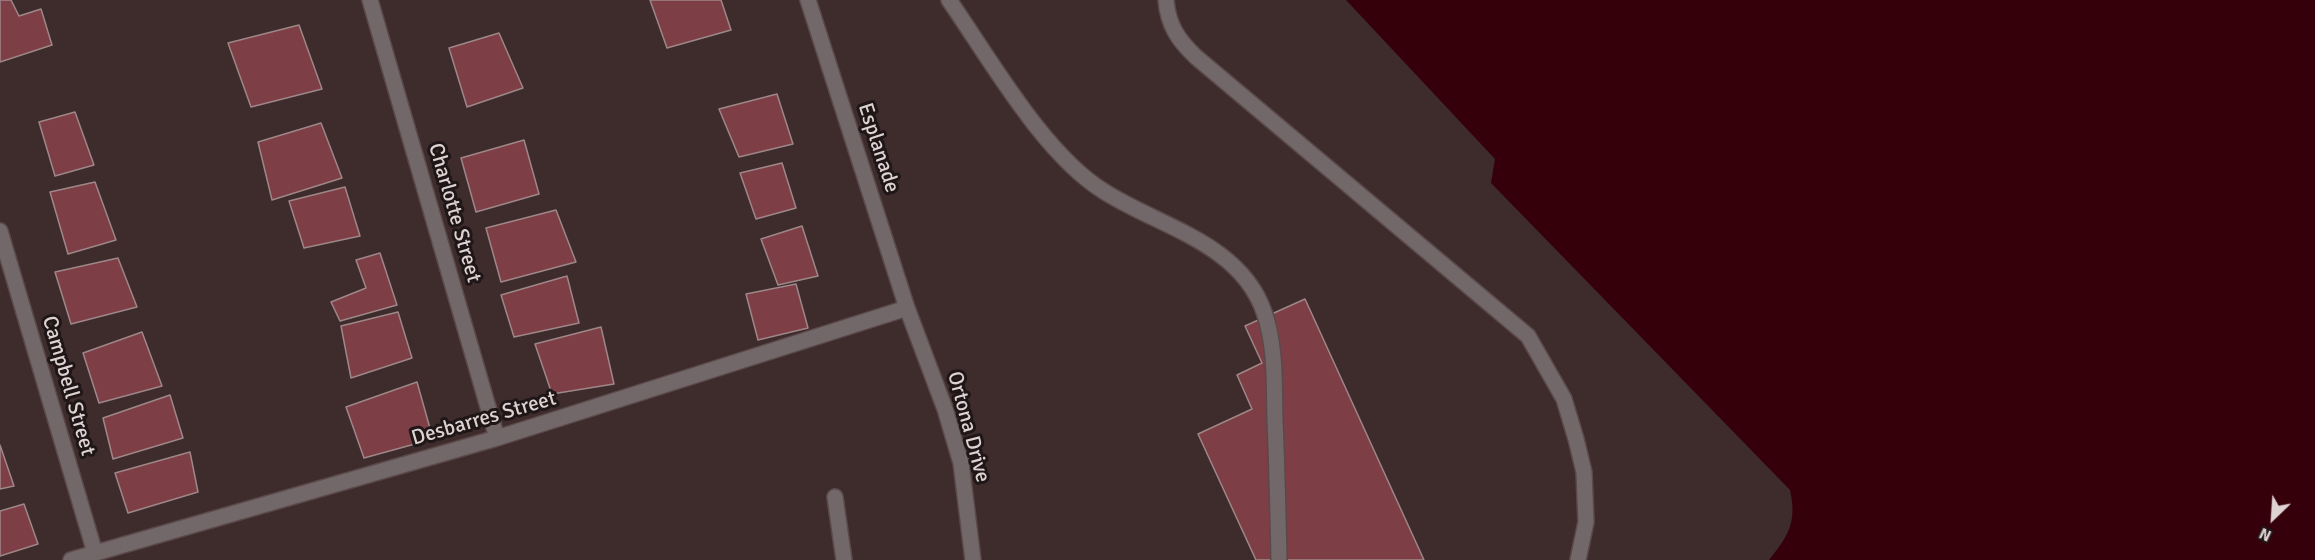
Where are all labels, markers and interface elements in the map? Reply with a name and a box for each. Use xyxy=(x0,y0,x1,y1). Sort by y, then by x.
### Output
street label: Esplanade xyxy=(852,100,904,196)
street label: Charlotte Street xyxy=(422,141,486,285)
street label: Campbell Street xyxy=(36,313,100,459)
street label: Ortona Drive xyxy=(941,369,995,485)
street label: Desbarres Street xyxy=(409,386,559,452)
north arrow xyxy=(2243,488,2303,548)
text: N xyxy=(2256,523,2275,546)

